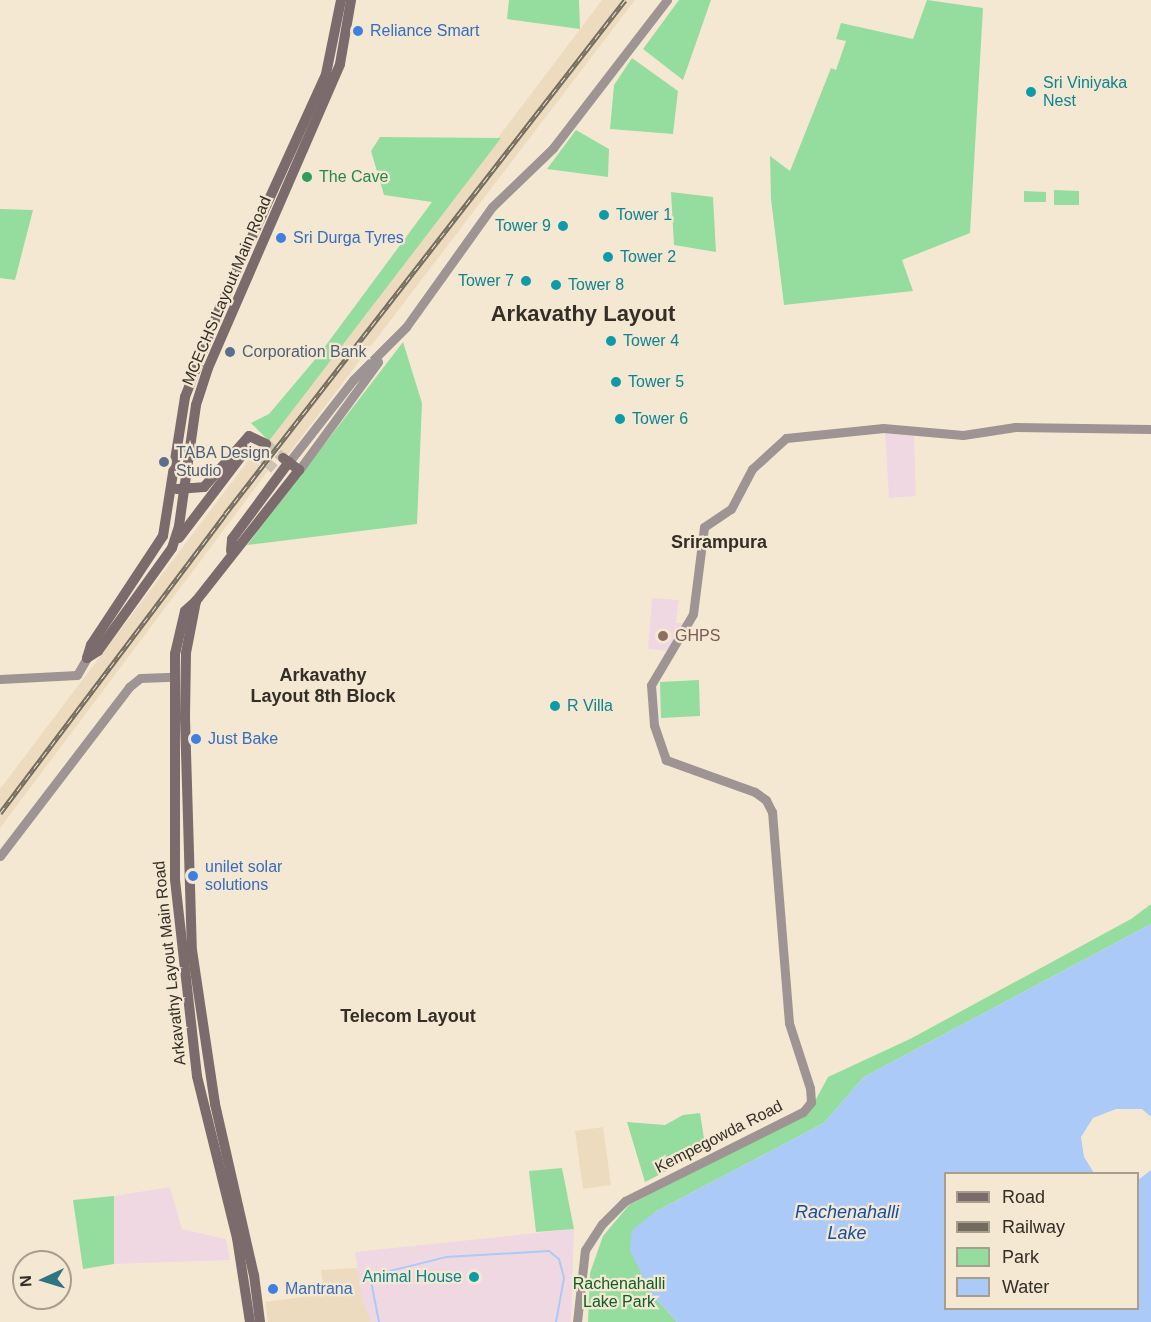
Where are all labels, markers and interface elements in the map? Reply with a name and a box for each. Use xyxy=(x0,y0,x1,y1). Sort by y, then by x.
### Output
place label: Reliance Smart xyxy=(370,21,479,41)
marker: Reliance Smart xyxy=(351,24,365,38)
place label: Sri Viniyaka Nest xyxy=(1043,73,1127,111)
marker: Sri Viniyaka Nest xyxy=(1024,85,1038,99)
place label: The Cave xyxy=(319,167,388,187)
marker: The Cave xyxy=(300,170,314,184)
street label: MCECHS Layout Main Road xyxy=(178,194,276,388)
place label: Tower 1 xyxy=(616,205,672,225)
marker: Tower 1 xyxy=(597,208,611,222)
place label: Tower 9 xyxy=(495,216,551,236)
marker: Tower 9 xyxy=(556,219,570,233)
place label: Sri Durga Tyres xyxy=(293,228,404,248)
marker: Sri Durga Tyres xyxy=(274,231,288,245)
place label: Tower 2 xyxy=(620,247,676,267)
marker: Tower 2 xyxy=(601,250,615,264)
place label: Tower 7 xyxy=(458,271,514,291)
marker: Tower 7 xyxy=(519,274,533,288)
place label: Tower 8 xyxy=(568,275,624,295)
marker: Tower 8 xyxy=(549,278,563,292)
district label: Arkavathy Layout xyxy=(491,301,675,327)
place label: Tower 4 xyxy=(623,331,679,351)
marker: Tower 4 xyxy=(604,334,618,348)
place label: Corporation Bank xyxy=(242,342,367,362)
marker: Corporation Bank xyxy=(223,345,237,359)
place label: Tower 5 xyxy=(628,372,684,392)
marker: Tower 5 xyxy=(609,375,623,389)
place label: Tower 6 xyxy=(632,409,688,429)
marker: Tower 6 xyxy=(613,412,627,426)
place label: TABA Design Studio xyxy=(176,443,271,481)
marker: TABA Design Studio xyxy=(157,455,171,469)
district label: Srirampura xyxy=(671,531,767,553)
place label: GHPS xyxy=(675,626,720,646)
marker: GHPS xyxy=(656,629,670,643)
district label: Arkavathy Layout 8th Block xyxy=(250,665,396,708)
place label: R Villa xyxy=(567,696,613,716)
marker: R Villa xyxy=(548,699,562,713)
place label: Just Bake xyxy=(208,729,278,749)
marker: Just Bake xyxy=(189,732,203,746)
place label: unilet solar solutions xyxy=(205,857,282,895)
street label: Arkavathy Layout Main Road xyxy=(150,860,190,1066)
marker: unilet solar solutions xyxy=(186,869,200,883)
district label: Telecom Layout xyxy=(340,1005,476,1027)
street label: Kempegowda Road xyxy=(652,1097,786,1177)
legend xyxy=(944,1172,1139,1310)
text: Road xyxy=(1002,1187,1045,1207)
water label: Rachenahalli Lake xyxy=(795,1202,899,1244)
text: Railway xyxy=(1002,1217,1065,1237)
text: Park xyxy=(1002,1247,1039,1267)
north arrow xyxy=(12,1250,72,1310)
place label: Animal House xyxy=(362,1267,462,1287)
marker: Animal House xyxy=(467,1270,481,1284)
park label: Rachenahalli Lake Park xyxy=(573,1274,665,1312)
text: N xyxy=(17,1275,34,1288)
text: Water xyxy=(1002,1277,1049,1297)
place label: Mantrana xyxy=(285,1279,353,1299)
marker: Mantrana xyxy=(266,1282,280,1296)

